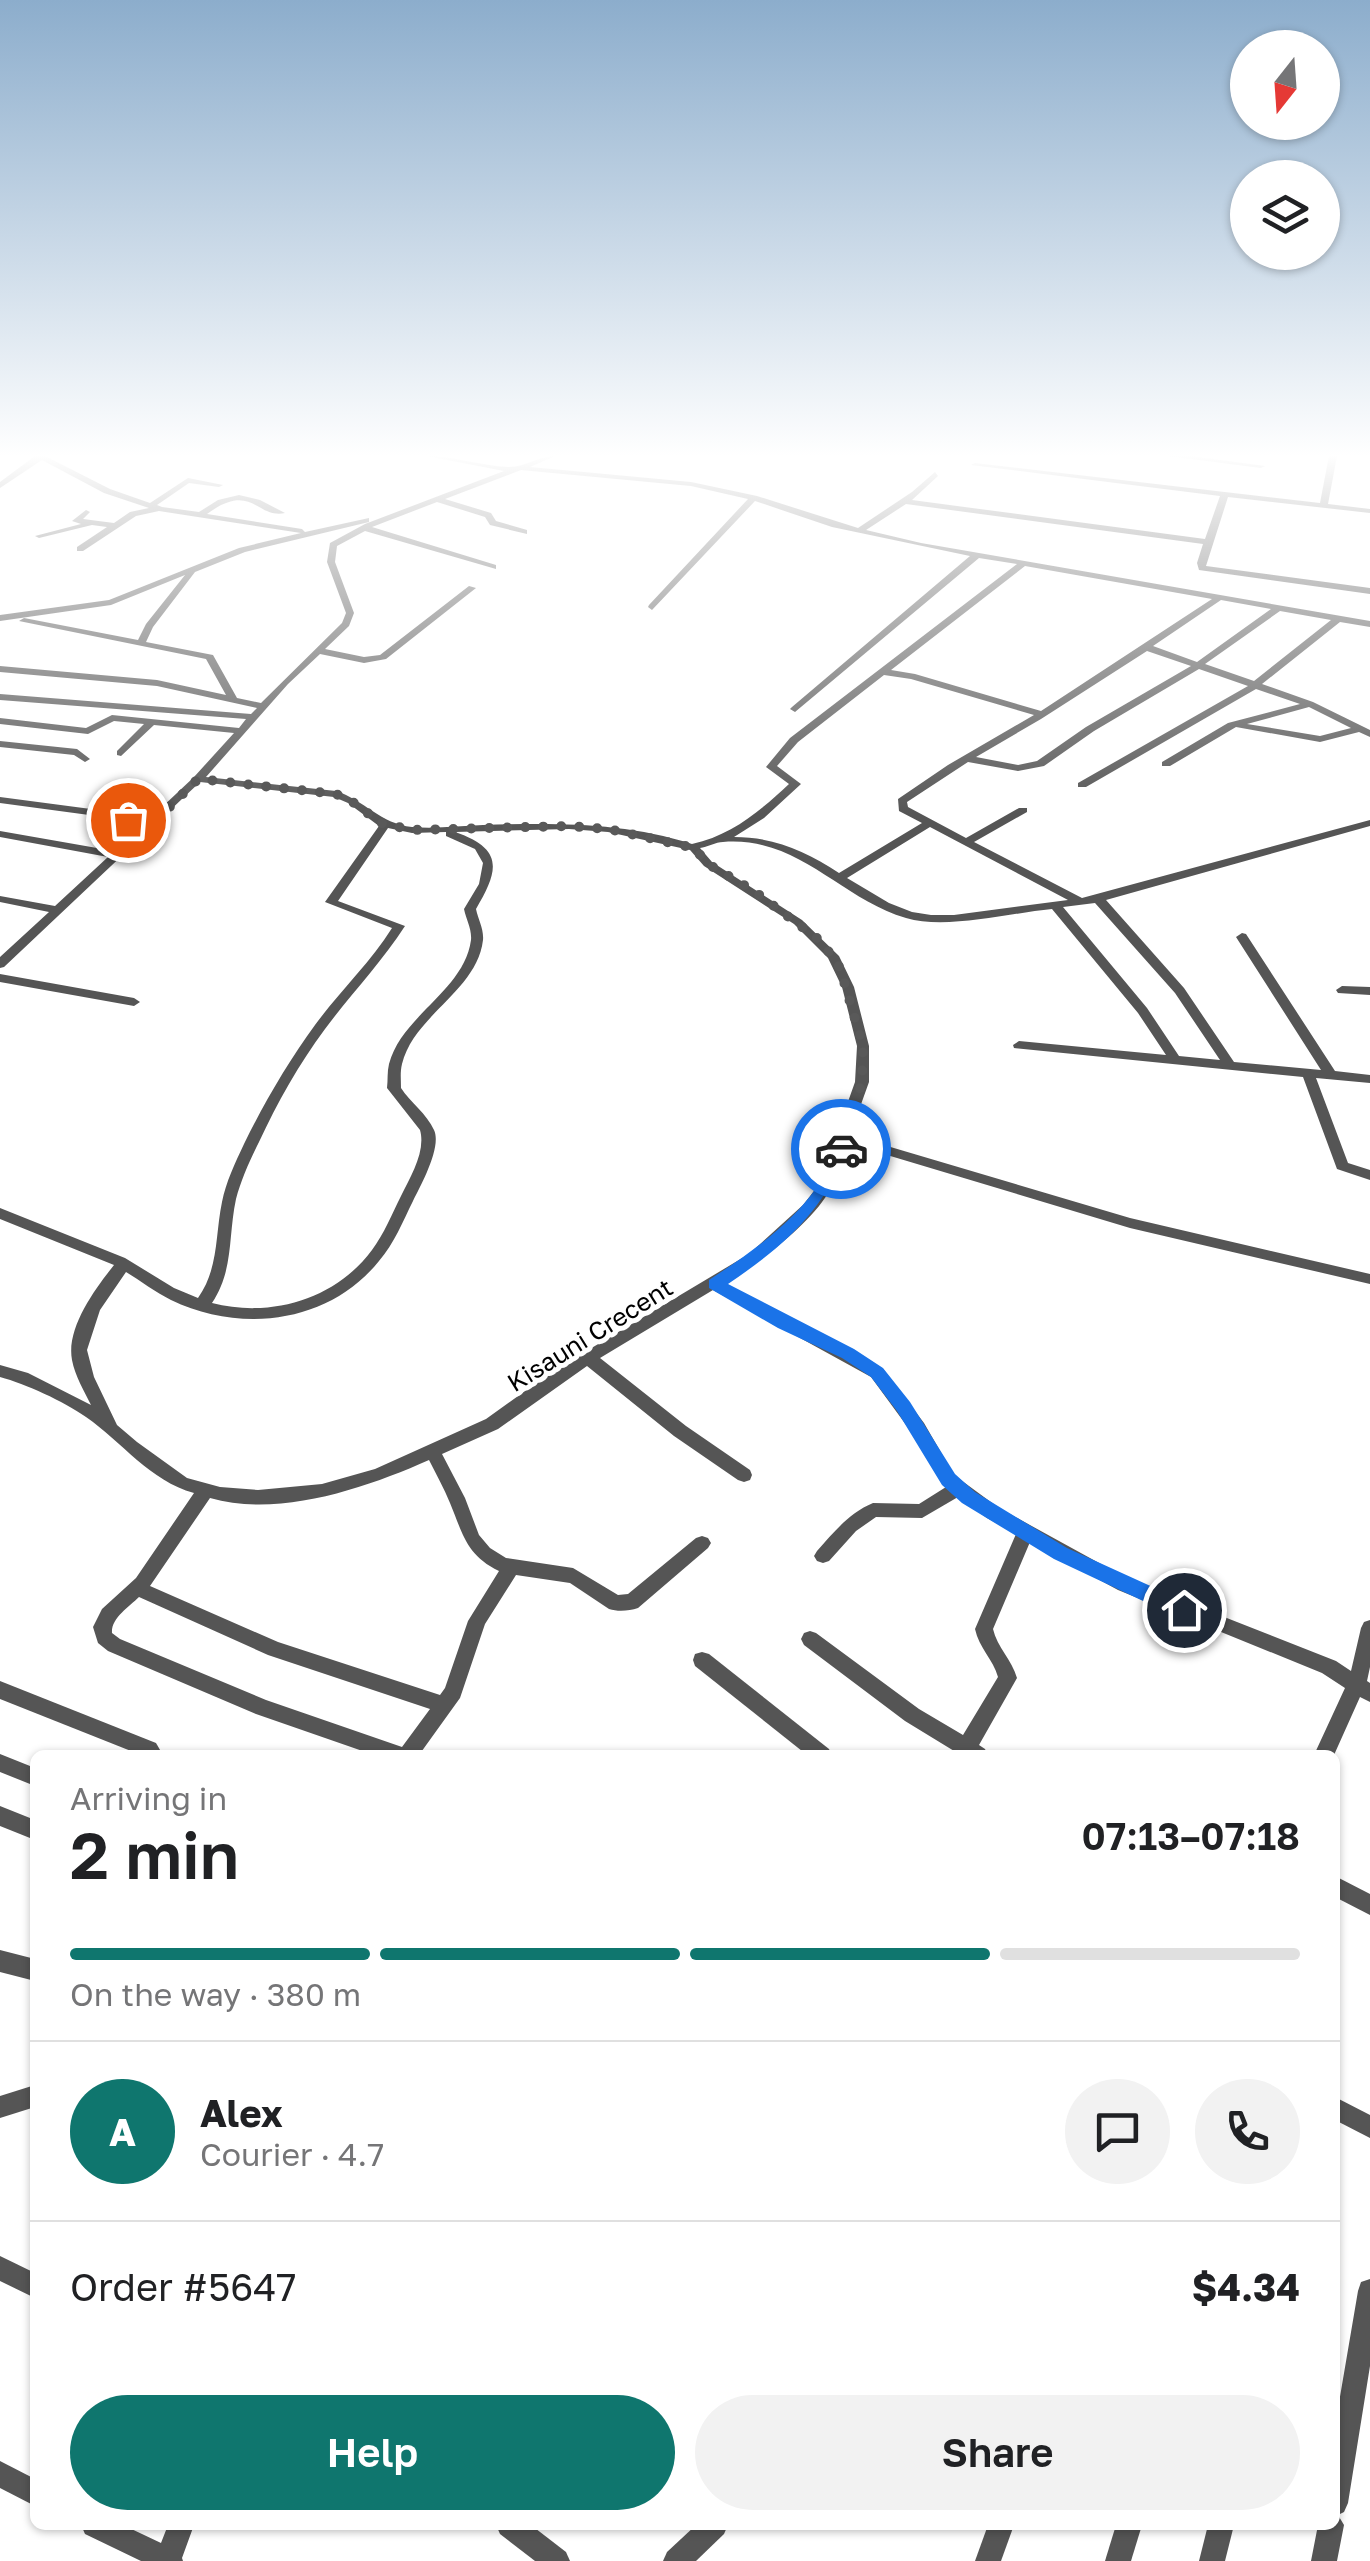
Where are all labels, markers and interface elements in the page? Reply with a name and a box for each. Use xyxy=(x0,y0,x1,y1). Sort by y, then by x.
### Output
north arrow xyxy=(1230,30,1340,140)
map controls xyxy=(1230,30,1340,270)
button: layers xyxy=(1230,160,1340,270)
pin xyxy=(86,778,171,863)
icon: bag xyxy=(101,793,156,848)
courier xyxy=(791,1099,891,1199)
icon: car xyxy=(814,1122,869,1177)
street label: Kisauni Crecent xyxy=(501,1271,678,1398)
pin xyxy=(1142,1568,1227,1653)
icon: home xyxy=(1157,1583,1212,1638)
text: Arriving in xyxy=(70,1779,227,1817)
text: 07:13–07:18 xyxy=(1082,1813,1300,1858)
text: 2 min xyxy=(70,1815,239,1893)
text: On the way · 380 m xyxy=(70,1975,361,2013)
button: chat xyxy=(1065,2079,1170,2184)
button: phone xyxy=(1195,2079,1300,2184)
text: Alex xyxy=(200,2090,283,2135)
text: A xyxy=(109,2109,136,2154)
text: Courier · 4.7 xyxy=(200,2135,384,2173)
text: Order #5647 xyxy=(70,2264,296,2309)
text: $4.34 xyxy=(1192,2264,1300,2309)
button: Help xyxy=(70,2395,675,2510)
button: Share xyxy=(695,2395,1300,2510)

